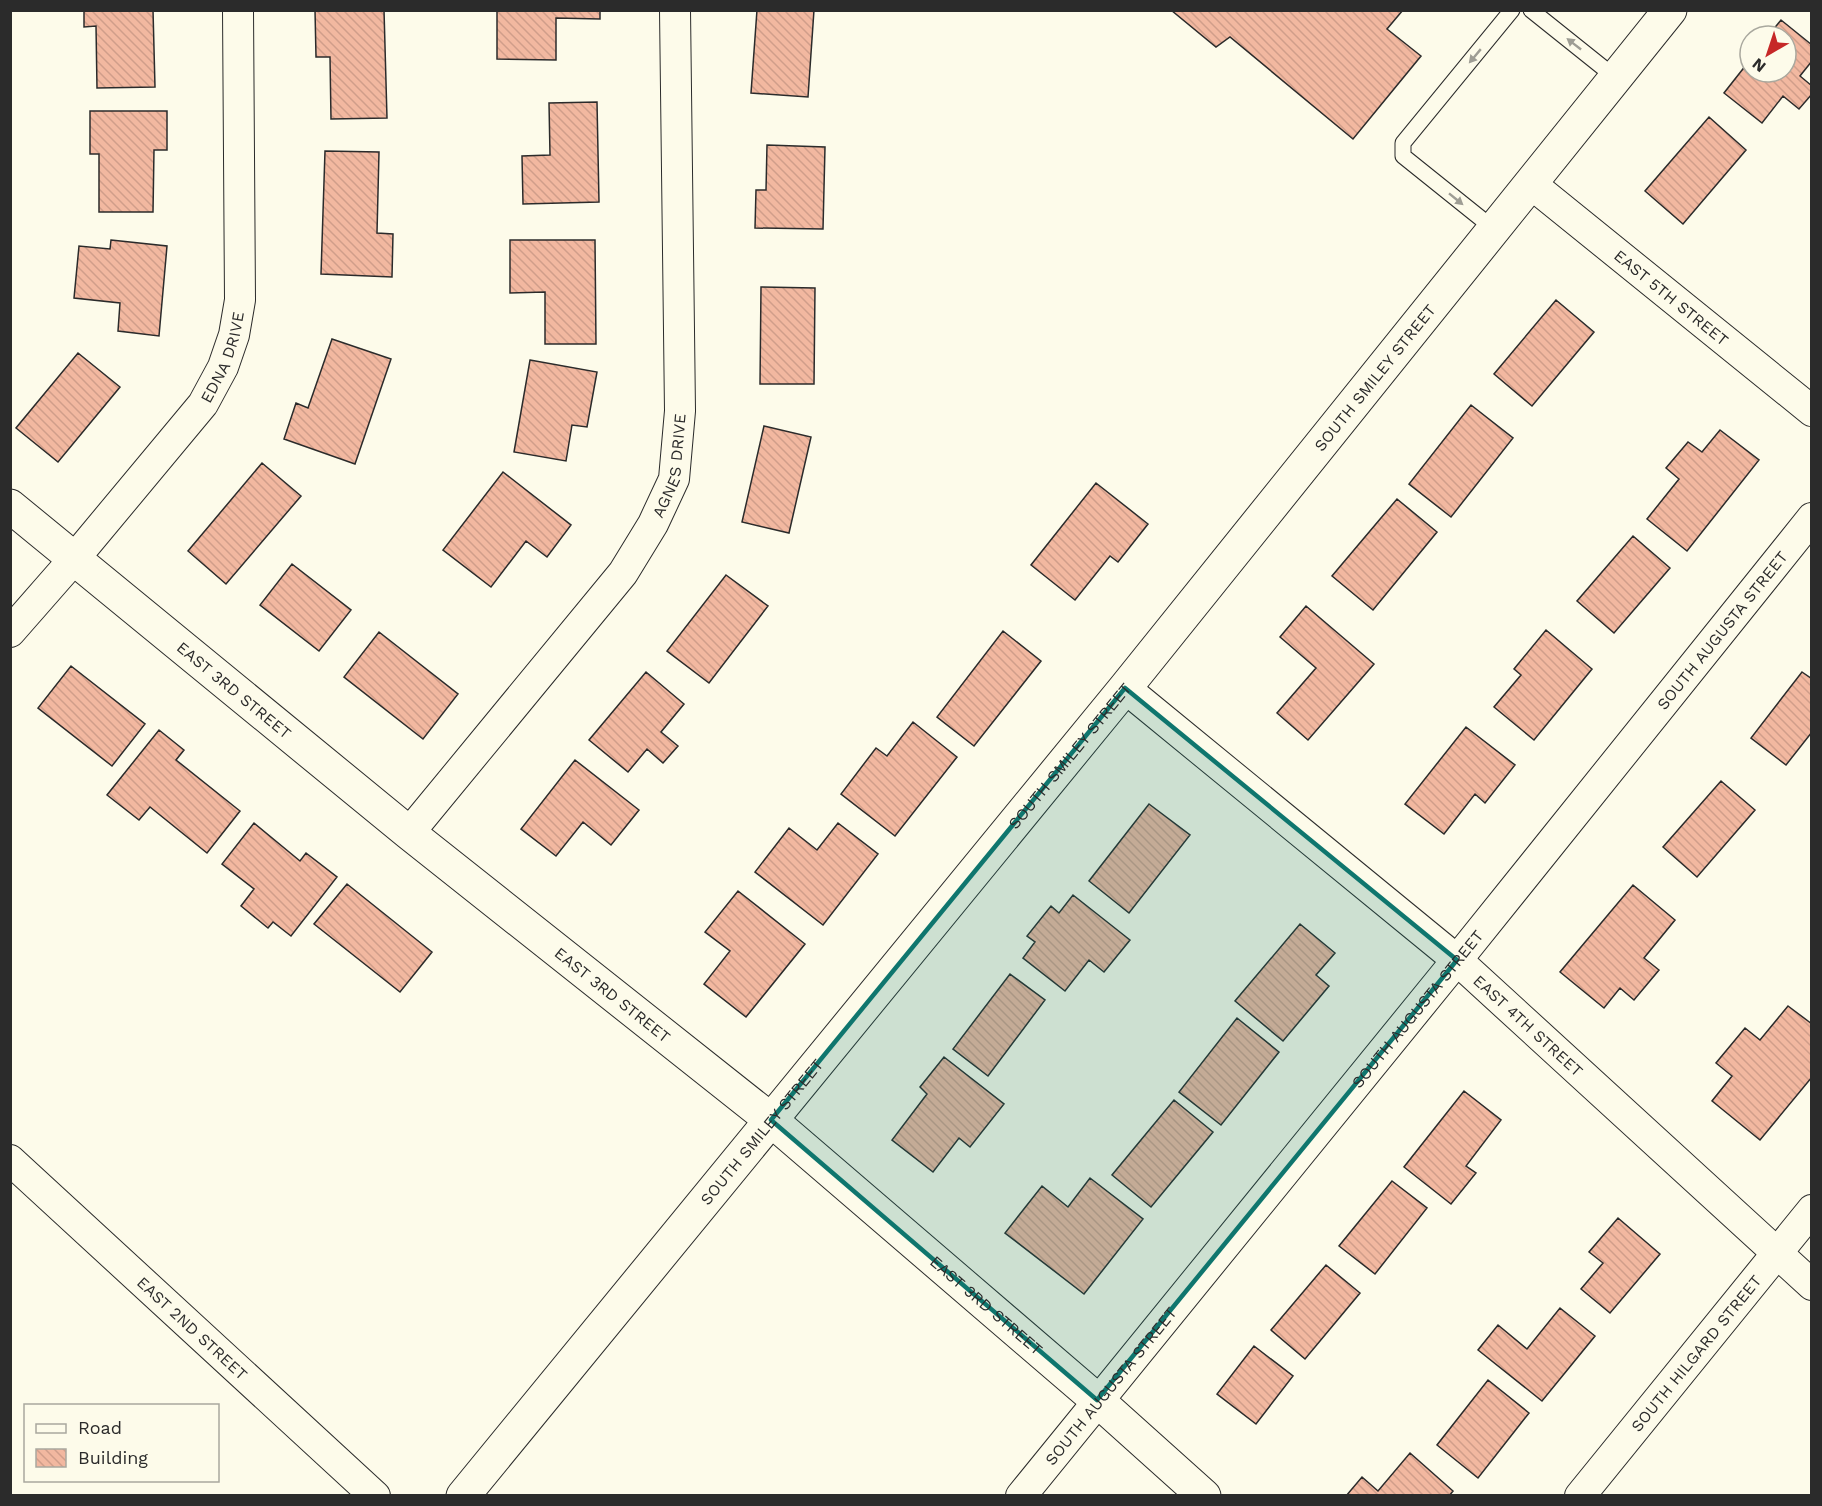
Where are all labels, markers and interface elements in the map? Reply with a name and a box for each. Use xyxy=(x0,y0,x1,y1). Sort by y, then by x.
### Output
north arrow xyxy=(1738,24,1798,84)
one-way arrow xyxy=(1566,38,1581,50)
one-way arrow xyxy=(1469,48,1482,63)
text: N xyxy=(1748,54,1769,76)
one-way arrow xyxy=(1448,193,1464,206)
street label: EAST 5TH STREET xyxy=(1610,246,1732,350)
street label: SOUTH SMILEY STREET xyxy=(1310,300,1440,455)
street label: EDNA DRIVE xyxy=(197,310,248,406)
street label: AGNES DRIVE xyxy=(648,413,690,521)
street label: SOUTH AUGUSTA STREET xyxy=(1653,547,1792,714)
street label: EAST 3RD STREET xyxy=(173,638,295,743)
street label: SOUTH SMILEY STREET xyxy=(1005,679,1135,833)
street label: SOUTH AUGUSTA STREET xyxy=(1348,926,1488,1092)
street label: EAST 3RD STREET xyxy=(551,943,674,1047)
street label: EAST 4TH STREET xyxy=(1469,971,1587,1081)
street label: SOUTH SMILEY STREET xyxy=(697,1055,827,1209)
street label: EAST 3RD STREET xyxy=(926,1252,1047,1359)
street label: SOUTH HILGARD STREET xyxy=(1627,1271,1766,1436)
street label: EAST 2ND STREET xyxy=(133,1273,252,1384)
street label: SOUTH AUGUSTA STREET xyxy=(1041,1303,1181,1469)
legend xyxy=(24,1404,219,1482)
text: Road xyxy=(78,1417,122,1438)
text: Building xyxy=(78,1447,148,1468)

